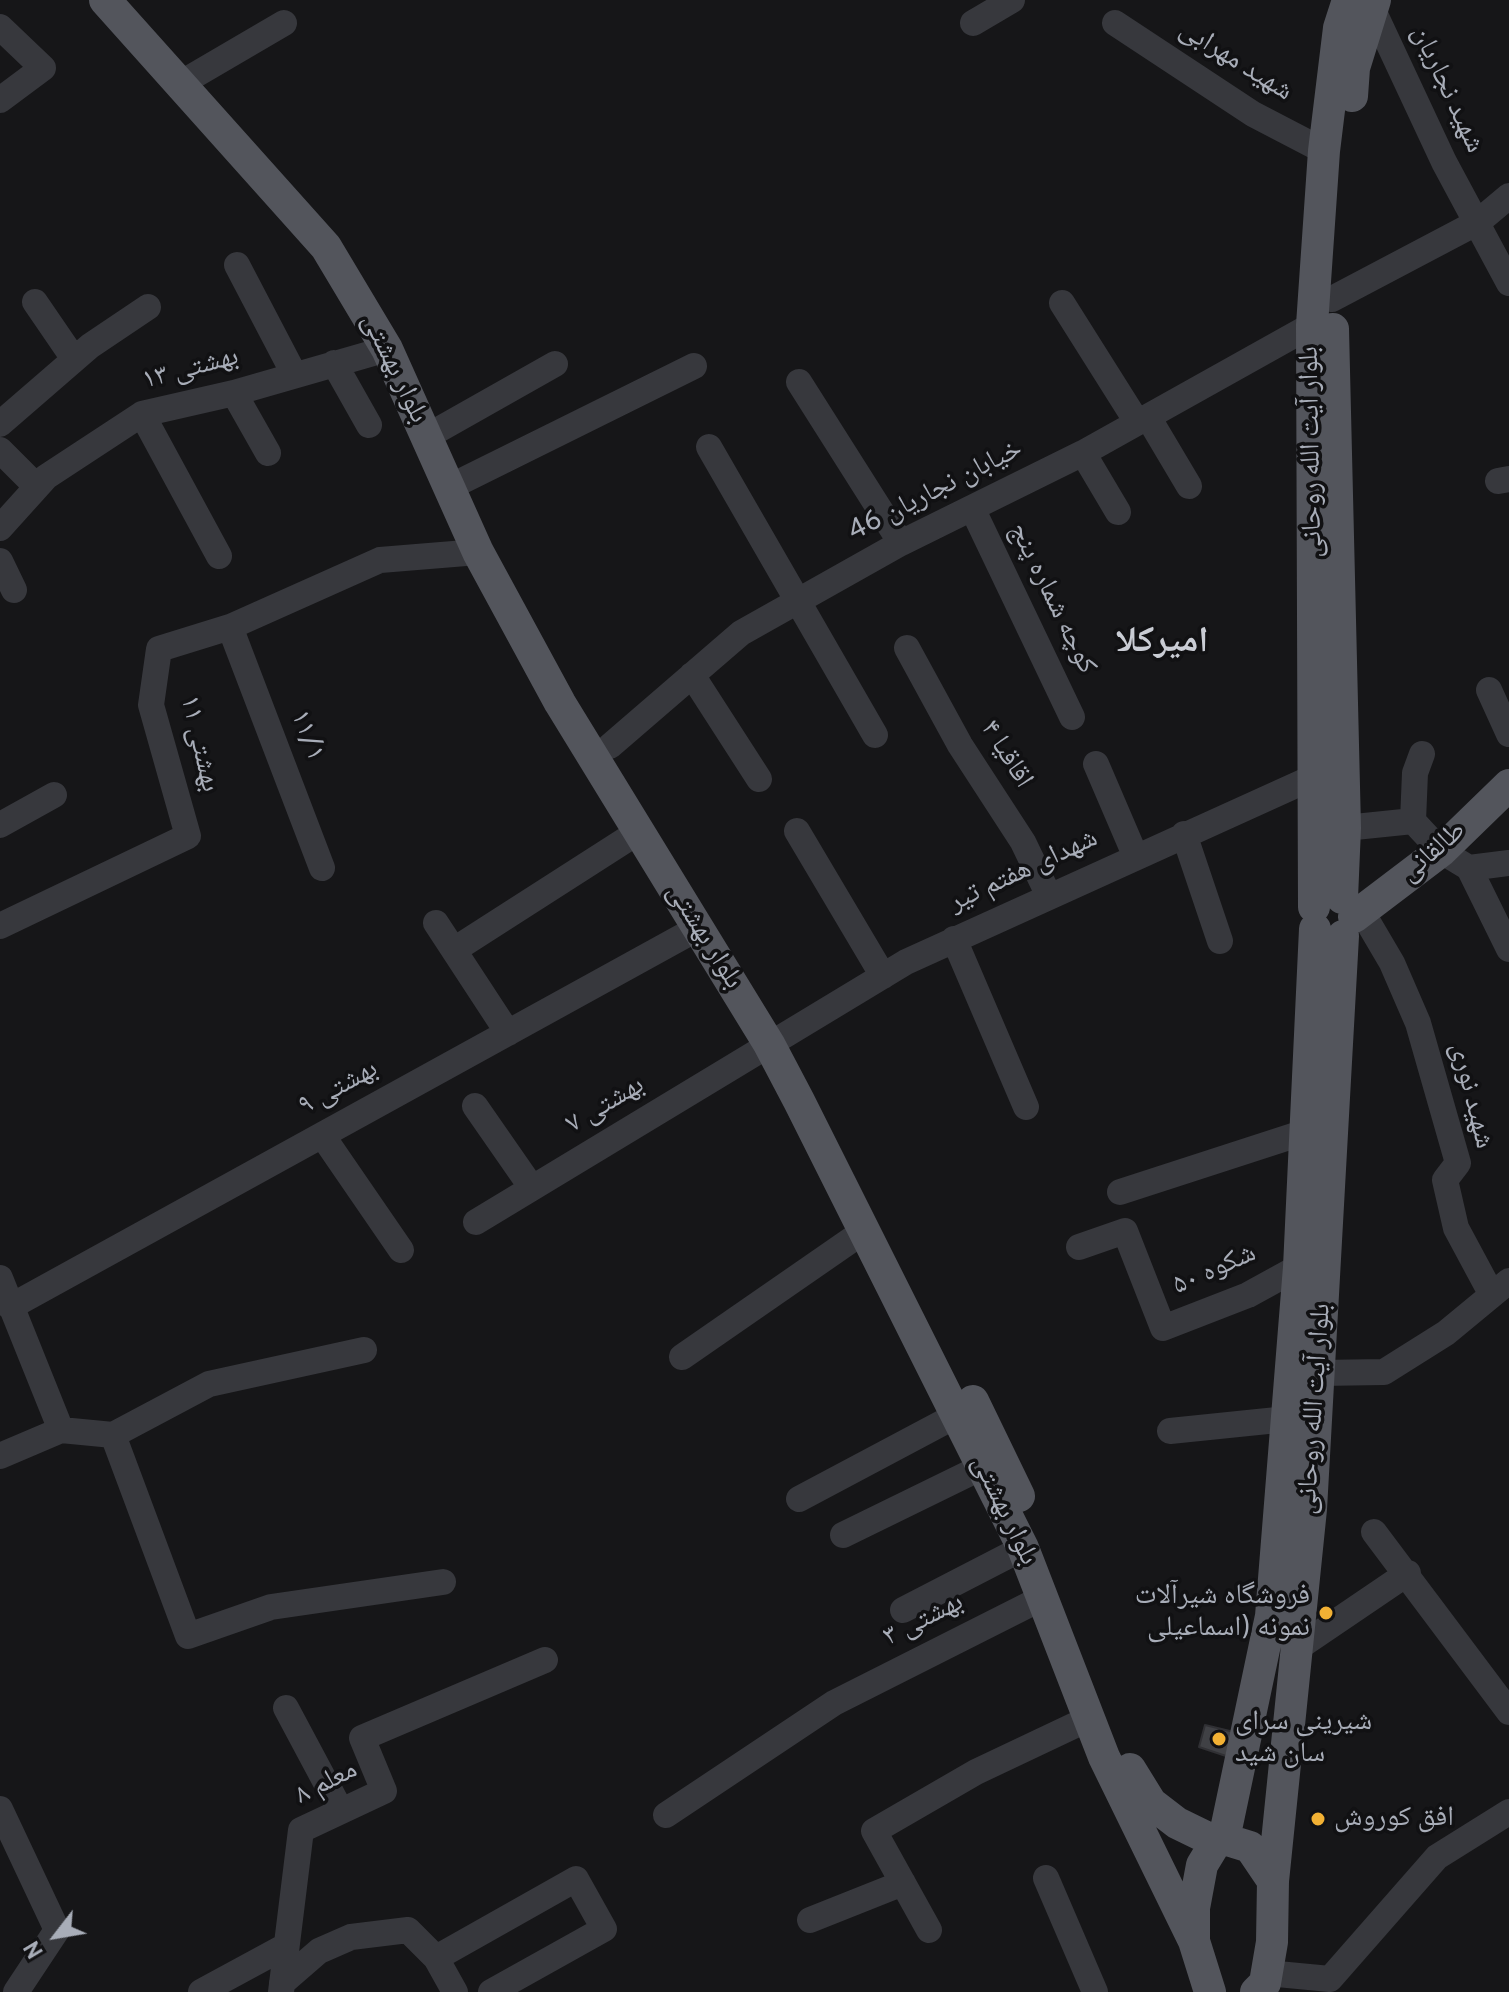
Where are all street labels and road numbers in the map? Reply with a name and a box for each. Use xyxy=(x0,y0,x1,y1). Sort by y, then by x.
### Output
street label: شهید مهرابی xyxy=(1172,14,1298,110)
street label: شهید نجاریان xyxy=(1402,21,1490,159)
street label: بلوار بهشتی xyxy=(352,309,434,429)
street label: بهشتی ۱۳ xyxy=(139,341,243,399)
street label: بلوار آیت الله روحانی xyxy=(1294,346,1332,558)
street label: خیابان نجاریان 46 xyxy=(843,434,1029,550)
street label: کوچه شماره پنج xyxy=(1000,518,1102,680)
street label: بهشتی ۱۱ xyxy=(171,692,225,796)
street label: ۱۱/۱ xyxy=(281,706,331,766)
street label: اقاقیا ۴ xyxy=(971,715,1039,795)
street label: طالقانی xyxy=(1394,815,1474,891)
street label: شهدای هفتم تیر xyxy=(944,823,1104,921)
street label: بلوار بهشتی xyxy=(657,878,749,996)
street label: شهید نوری xyxy=(1441,1040,1499,1152)
street label: بهشتی ۹ xyxy=(294,1054,384,1124)
street label: بهشتی ۷ xyxy=(561,1070,651,1142)
street label: شکوه ۵۰ xyxy=(1168,1238,1262,1304)
street label: بلوار آیت الله روحانی xyxy=(1292,1302,1340,1516)
street label: بلوار بهشتی xyxy=(962,1451,1044,1571)
street label: بهشتی ۳ xyxy=(878,1587,970,1655)
street label: معلم ۸ xyxy=(290,1754,364,1814)

